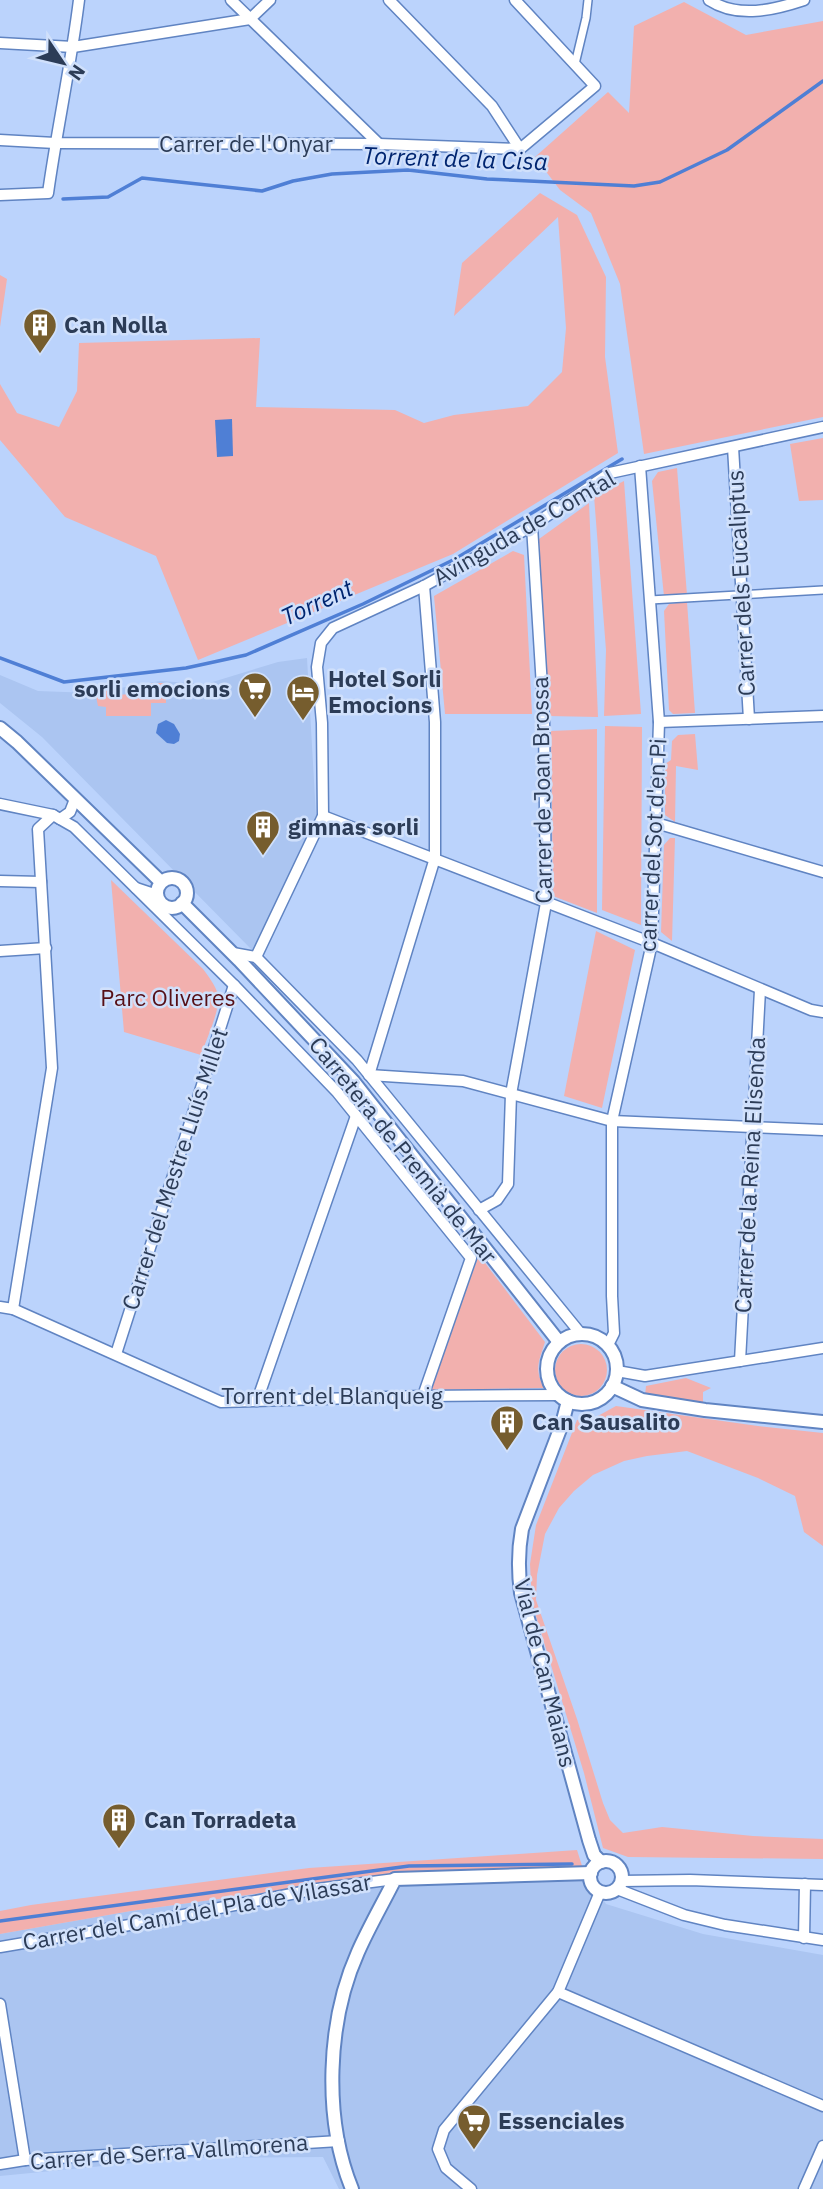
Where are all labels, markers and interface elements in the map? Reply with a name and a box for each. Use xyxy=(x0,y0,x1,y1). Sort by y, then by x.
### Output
north arrow xyxy=(28,28,98,98)
text: N xyxy=(63,60,91,85)
street label: Carrer de l'Onyar xyxy=(159,128,333,158)
water label: Torrent de la Cisa xyxy=(362,139,548,177)
building icon: Can Nolla xyxy=(21,306,59,355)
place label: Can Nolla xyxy=(64,309,168,339)
street label: Avinguda de Comtal xyxy=(427,463,620,592)
street label: Carrer dels Eucaliptus xyxy=(719,469,761,697)
water label: Torrent xyxy=(275,571,359,633)
place label: Hotel Sorli Emocions xyxy=(328,663,442,719)
supermarket icon: sorli emocions xyxy=(236,670,274,719)
place label: sorli emocions xyxy=(74,673,230,703)
hotel icon: Hotel Sorli Emocions xyxy=(284,673,322,722)
street label: Carrer de Joan Brossa xyxy=(524,676,558,904)
street label: carrer del Sot d'en Pi xyxy=(631,737,673,952)
building icon: gimnas sorli xyxy=(244,808,282,857)
place label: gimnas sorli xyxy=(288,811,419,841)
park label: Parc Oliveres xyxy=(100,982,236,1012)
street label: Carrer del Mestre Lluís Millet xyxy=(114,1024,234,1314)
street label: Carretera de Premià de Mar xyxy=(303,1030,505,1269)
street label: Carrer de la Reina Elisenda xyxy=(727,1036,771,1314)
street label: Torrent del Blanqueig xyxy=(221,1380,443,1410)
building icon: Can Sausalito xyxy=(488,1403,526,1452)
place label: Can Sausalito xyxy=(532,1406,680,1436)
street label: Vial de Can Maians xyxy=(508,1575,584,1770)
building icon: Can Torradeta xyxy=(100,1801,138,1850)
place label: Can Torradeta xyxy=(144,1804,296,1834)
street label: Carrer del Camí del Pla de Vilassar xyxy=(20,1865,374,1956)
supermarket icon: Essenciales xyxy=(455,2102,493,2151)
place label: Essenciales xyxy=(498,2105,625,2135)
street label: Carrer de Serra Vallmorena xyxy=(29,2126,309,2176)

